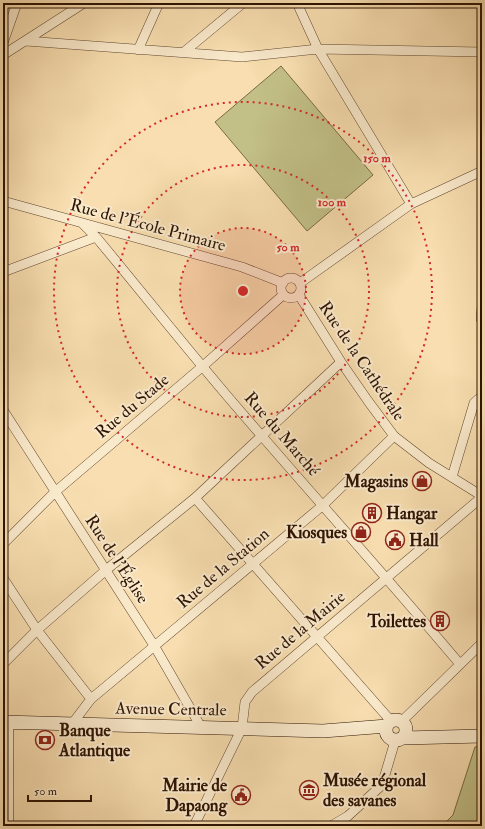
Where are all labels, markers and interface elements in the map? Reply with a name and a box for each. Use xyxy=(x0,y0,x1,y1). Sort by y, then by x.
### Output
text: 150 m xyxy=(363,151,391,166)
street label: Rue de l'École Primaire xyxy=(68,193,228,256)
text: 100 m xyxy=(318,195,347,210)
text: 50 m xyxy=(276,240,300,255)
centre of rings xyxy=(236,284,250,298)
street label: Rue de la Cathédrale xyxy=(314,297,410,425)
street label: Rue du Stade xyxy=(91,369,173,443)
street label: Rue du Marché xyxy=(240,388,325,481)
shop icon: Magasins xyxy=(411,470,433,492)
place label: Magasins xyxy=(343,471,408,493)
building icon: Hangar xyxy=(361,502,383,524)
place label: Hangar xyxy=(386,503,438,525)
street label: Rue de l'Église xyxy=(81,510,154,607)
shop icon: Kiosques xyxy=(350,521,372,543)
place label: Kiosques xyxy=(286,522,347,544)
street label: Rue de la Station xyxy=(172,523,274,613)
public building icon: Hall xyxy=(384,529,406,551)
place label: Hall xyxy=(409,530,439,551)
street label: Rue de la Mairie xyxy=(251,586,349,674)
building icon: Toilettes xyxy=(429,610,451,632)
place label: Toilettes xyxy=(367,611,426,632)
street label: Avenue Centrale xyxy=(114,698,227,720)
place label: Banque Atlantique xyxy=(58,720,131,762)
bank icon: Banque Atlantique xyxy=(34,729,56,751)
place label: Musée régional des savanes xyxy=(322,770,427,811)
place label: Mairie de Dapaong xyxy=(161,775,228,817)
scale bar xyxy=(28,777,91,803)
museum icon: Musée régional des savanes xyxy=(298,779,320,801)
text: 50 m xyxy=(34,784,58,799)
public building icon: Mairie de Dapaong xyxy=(230,784,252,806)

